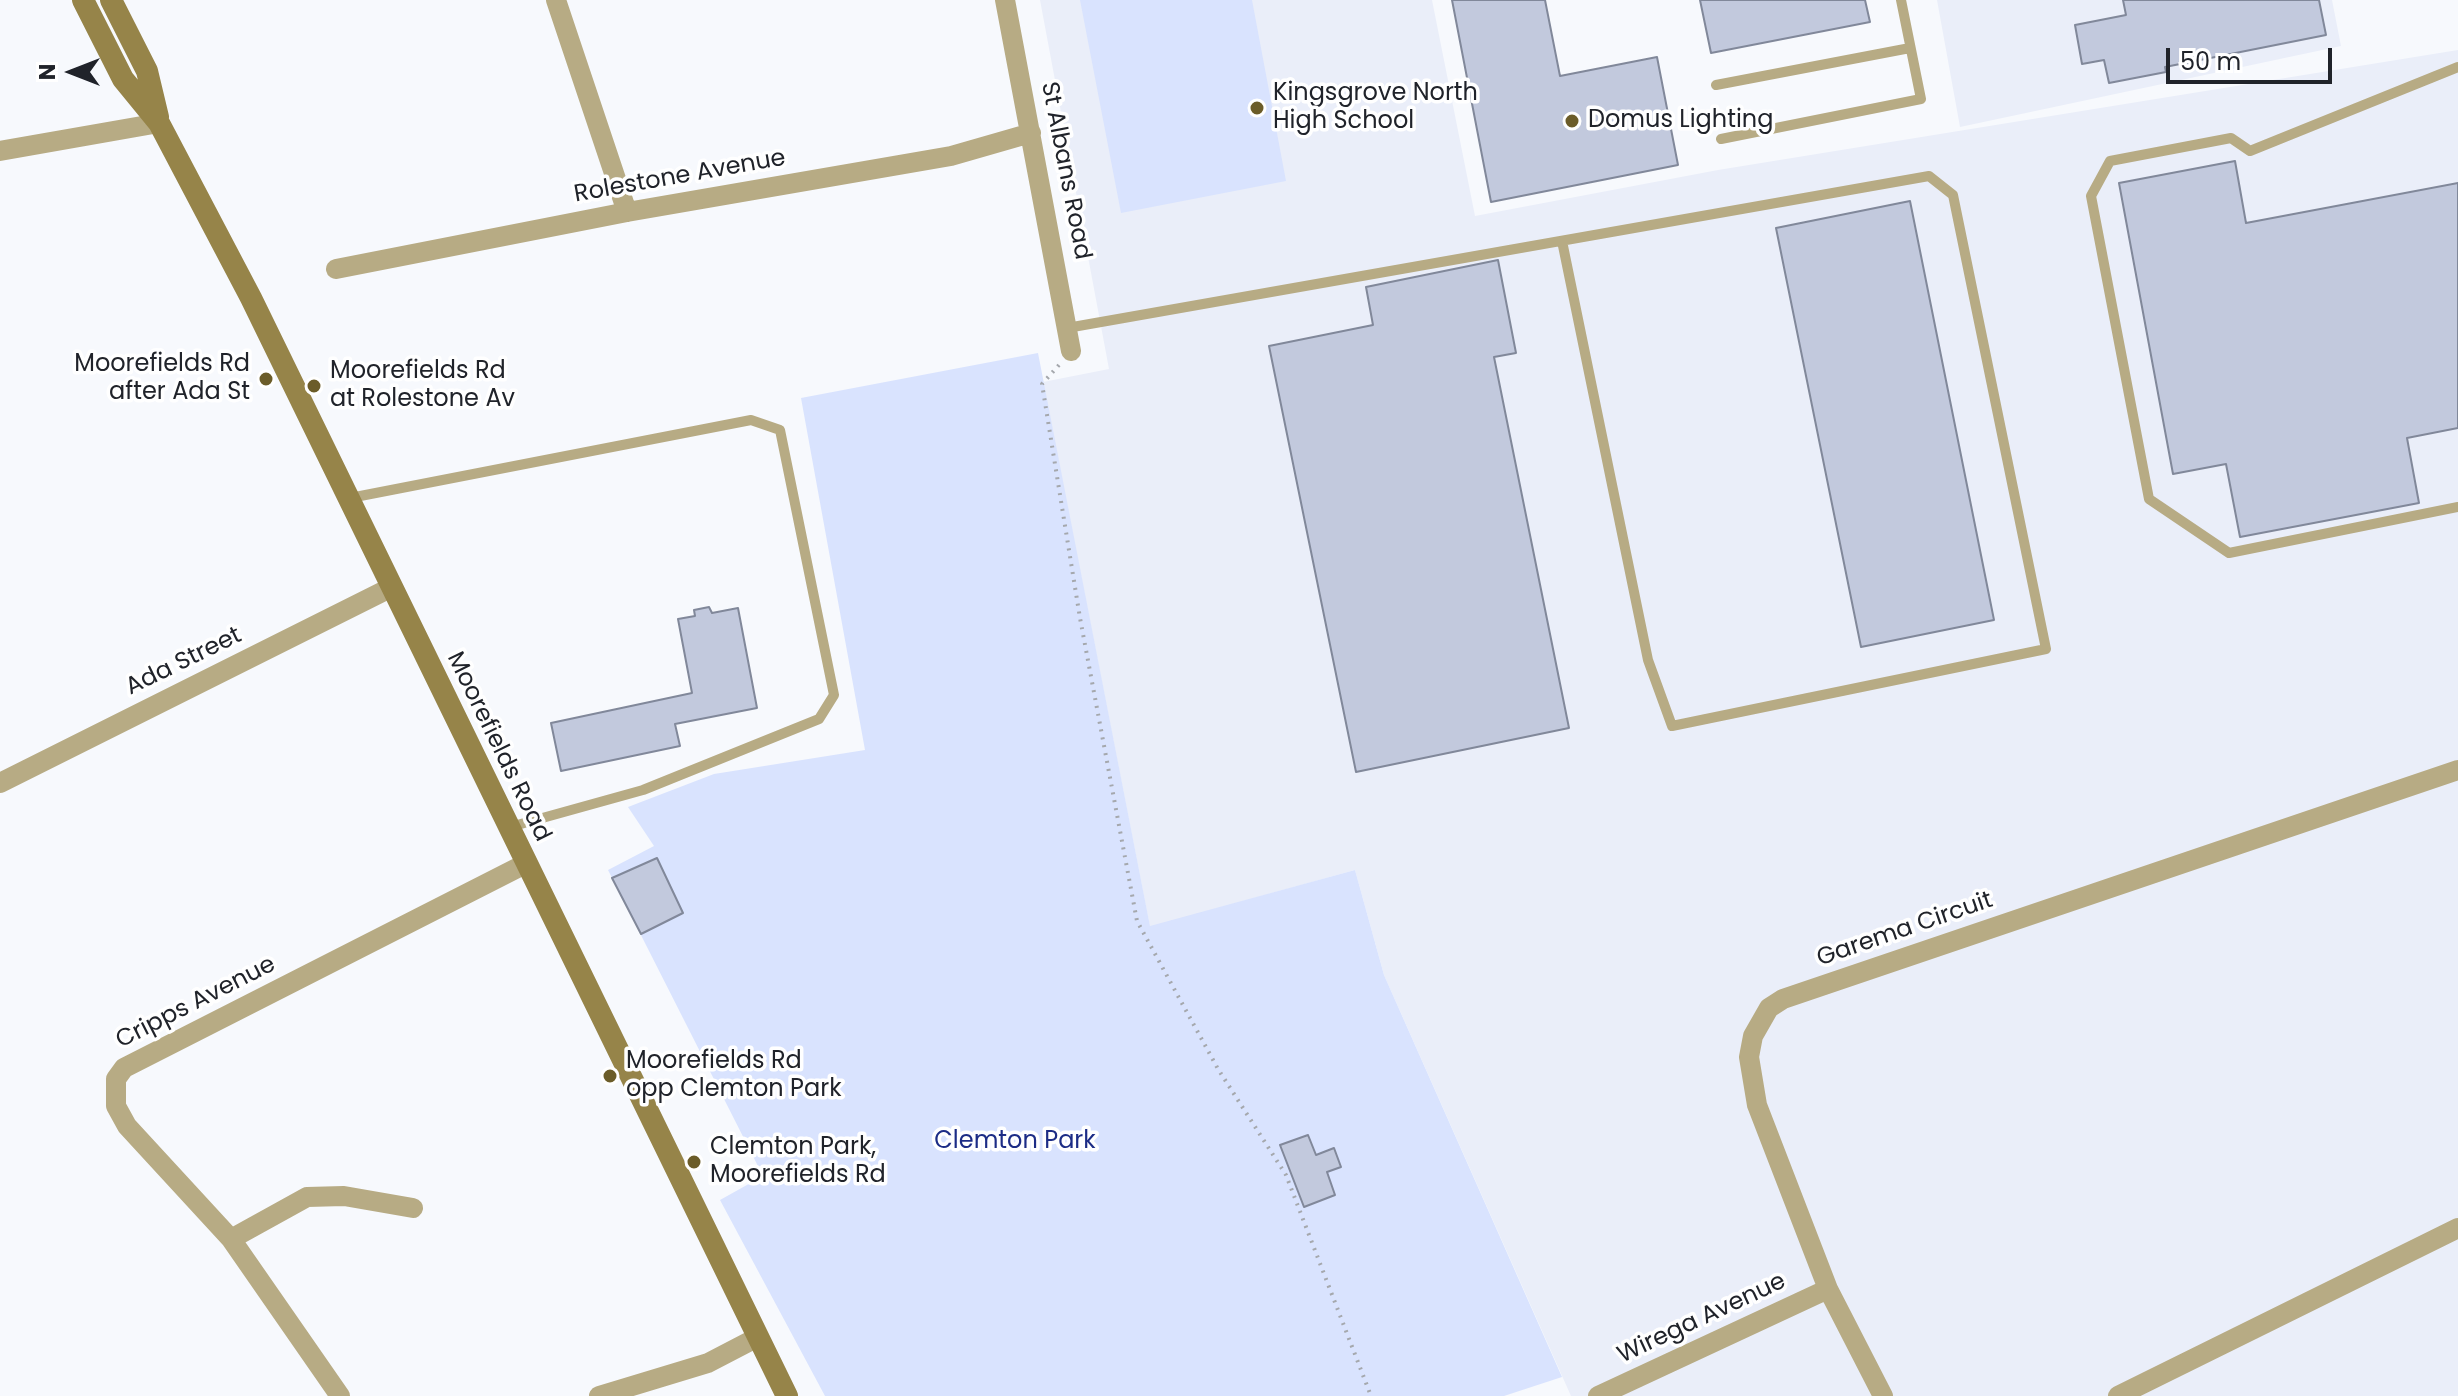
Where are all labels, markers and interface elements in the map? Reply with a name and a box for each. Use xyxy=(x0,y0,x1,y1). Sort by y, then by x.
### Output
north arrow xyxy=(32,32,112,112)
scale bar xyxy=(2170,32,2336,82)
text: 50 m xyxy=(2180,45,2241,78)
text: N xyxy=(32,64,63,80)
street label: St Albans Road xyxy=(1034,80,1096,262)
place label: Kingsgrove North High School xyxy=(1273,80,1478,136)
marker: Kingsgrove North High School xyxy=(1248,99,1266,117)
place label: Domus Lighting xyxy=(1588,107,1773,135)
marker: Domus Lighting xyxy=(1563,112,1581,130)
street label: Rolestone Avenue xyxy=(572,144,788,210)
place label: Moorefields Rd after Ada St xyxy=(74,351,250,407)
place label: Moorefields Rd at Rolestone Av xyxy=(330,358,515,414)
marker: Moorefields Rd after Ada St xyxy=(257,370,275,388)
marker: Moorefields Rd at Rolestone Av xyxy=(305,377,323,395)
street label: Ada Street xyxy=(121,622,247,702)
street label: Moorefields Road xyxy=(440,648,556,846)
street label: Garema Circuit xyxy=(1813,886,1997,974)
street label: Cripps Avenue xyxy=(112,950,280,1056)
place label: Moorefields Rd opp Clemton Park xyxy=(626,1048,842,1104)
marker: Moorefields Rd opp Clemton Park xyxy=(601,1067,619,1085)
park label: Clemton Park xyxy=(934,1128,1096,1156)
place label: Clemton Park, Moorefields Rd xyxy=(710,1134,886,1190)
marker: Clemton Park, Moorefields Rd xyxy=(685,1153,703,1171)
street label: Wirega Avenue xyxy=(1613,1267,1791,1371)

